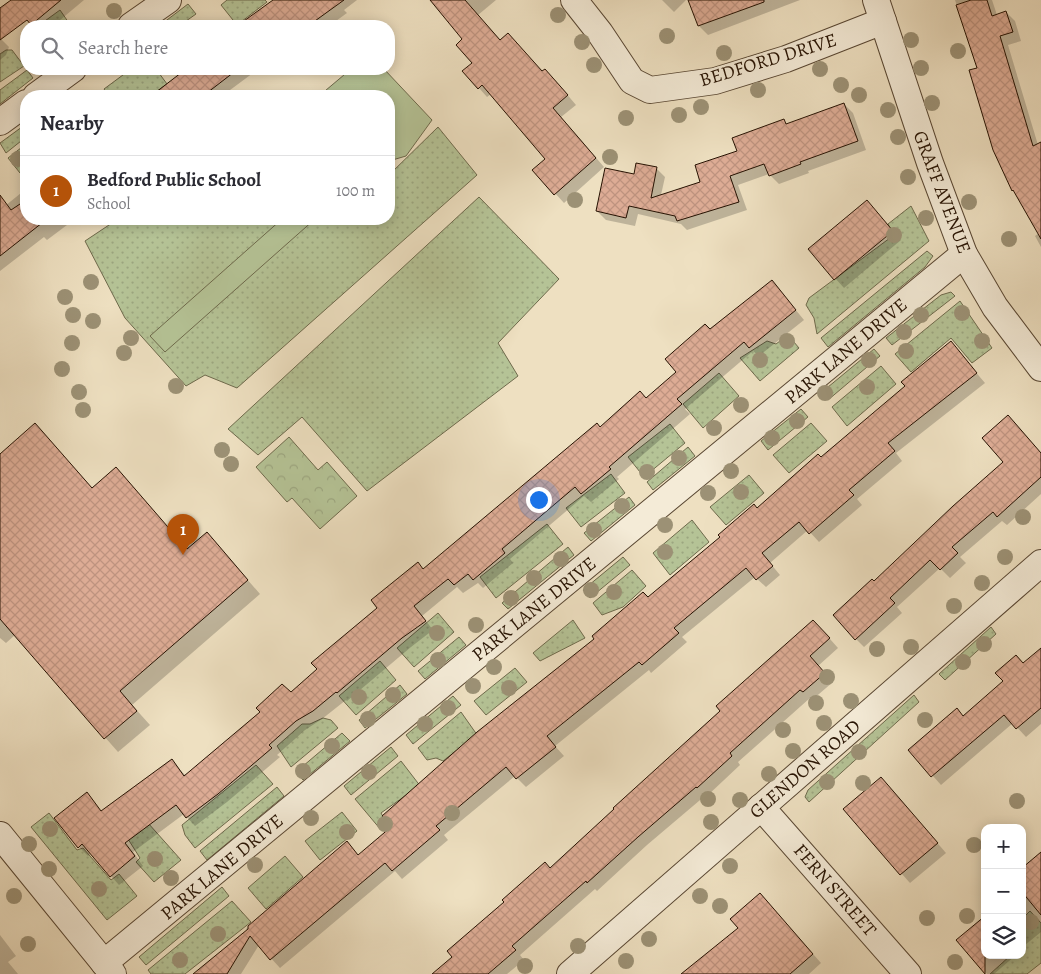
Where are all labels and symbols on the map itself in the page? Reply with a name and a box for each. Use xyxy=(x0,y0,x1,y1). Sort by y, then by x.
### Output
street label: BEDFORD DRIVE xyxy=(696,27,840,93)
street label: GRAFF AVENUE xyxy=(907,127,977,257)
street label: PARK LANE DRIVE xyxy=(779,292,913,410)
your location xyxy=(526,487,552,513)
pin: 1 xyxy=(167,514,199,555)
street label: PARK LANE DRIVE xyxy=(466,551,602,667)
street label: GLENDON ROAD xyxy=(744,713,866,825)
street label: PARK LANE DRIVE xyxy=(155,808,289,926)
street label: FERN STREET xyxy=(788,838,883,942)

